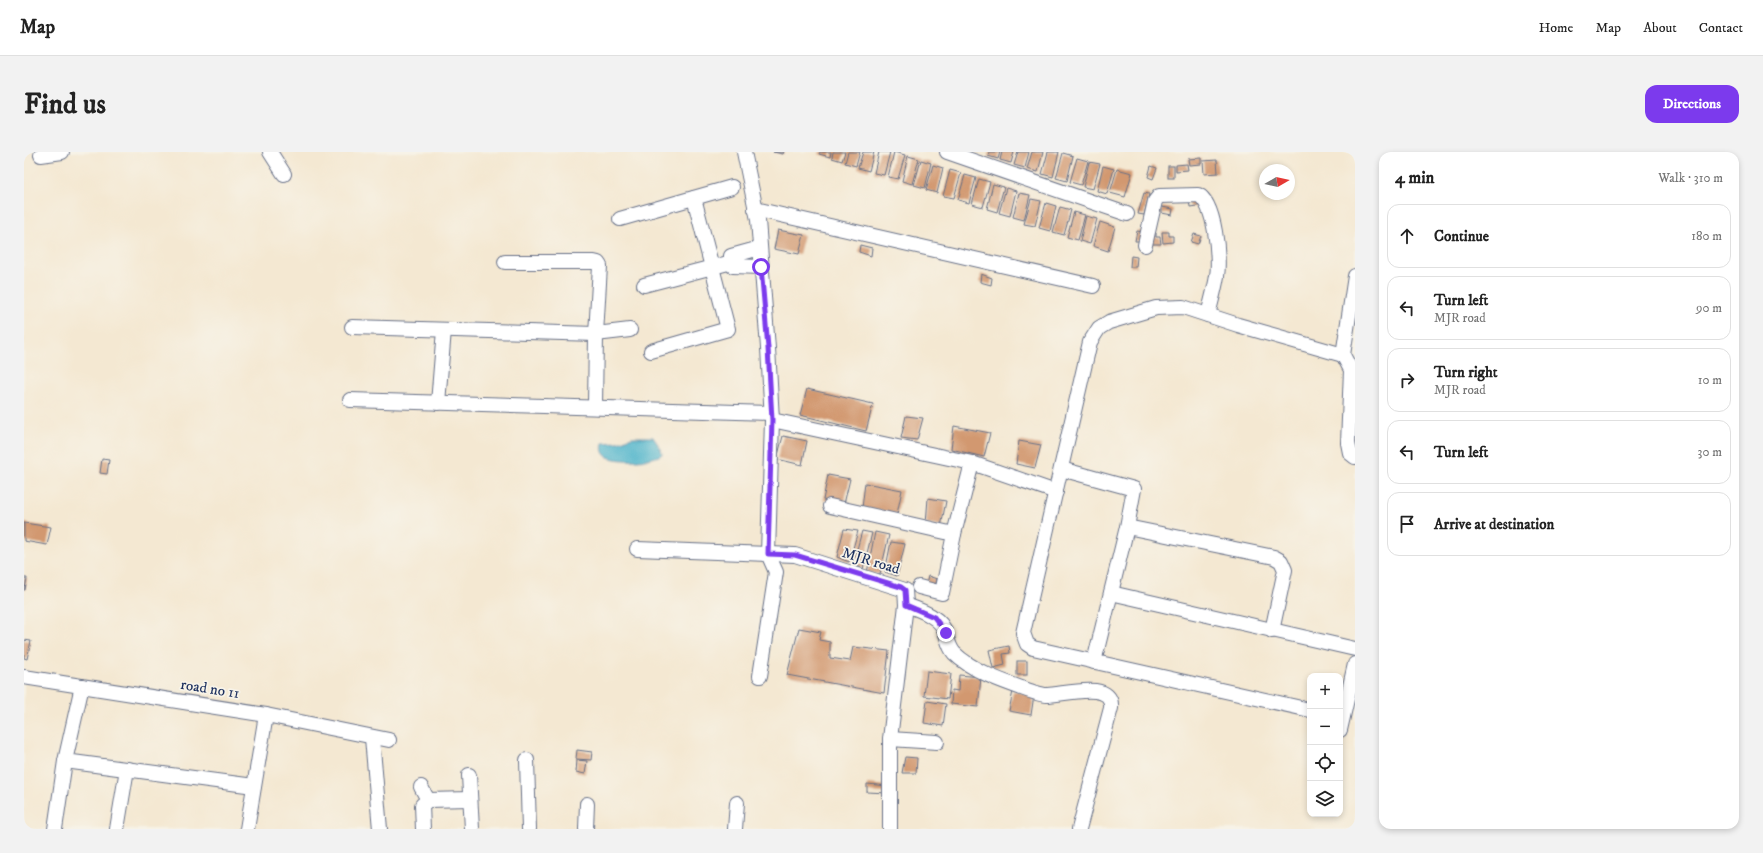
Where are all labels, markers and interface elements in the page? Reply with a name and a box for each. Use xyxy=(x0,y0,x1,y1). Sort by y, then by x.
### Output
text: Map xyxy=(20,16,55,39)
text: Home xyxy=(1539,19,1573,37)
text: Map xyxy=(1595,19,1621,37)
text: About xyxy=(1643,19,1677,37)
text: Contact xyxy=(1699,19,1743,37)
button: Directions xyxy=(1645,85,1739,123)
text: Find us xyxy=(24,87,106,122)
north arrow xyxy=(1259,164,1295,200)
text: 4 min xyxy=(1395,167,1434,189)
text: Walk · 310 m xyxy=(1658,170,1723,186)
icon: ahead xyxy=(1396,225,1418,247)
text: Continue xyxy=(1434,227,1489,246)
text: 180 m xyxy=(1691,228,1722,244)
route start xyxy=(752,258,770,276)
text: Turn left xyxy=(1434,291,1488,310)
icon: left xyxy=(1396,297,1418,319)
text: 90 m xyxy=(1696,300,1722,316)
text: MJR road xyxy=(1434,310,1486,326)
text: Turn right xyxy=(1434,363,1497,382)
icon: right xyxy=(1396,369,1418,391)
text: 10 m xyxy=(1698,372,1722,388)
text: MJR road xyxy=(1434,382,1486,398)
icon: left xyxy=(1396,441,1418,463)
text: Turn left xyxy=(1434,443,1488,462)
text: 30 m xyxy=(1698,444,1722,460)
icon: arrive xyxy=(1396,513,1418,535)
text: Arrive at destination xyxy=(1434,515,1554,534)
street label: MJR road xyxy=(840,543,903,579)
route end xyxy=(937,624,955,642)
map controls xyxy=(1307,673,1343,817)
button: + xyxy=(1307,673,1343,709)
street label: road no 11 xyxy=(179,675,241,703)
button: − xyxy=(1307,709,1343,745)
button: locate xyxy=(1307,745,1343,781)
button: layers xyxy=(1307,781,1343,817)

